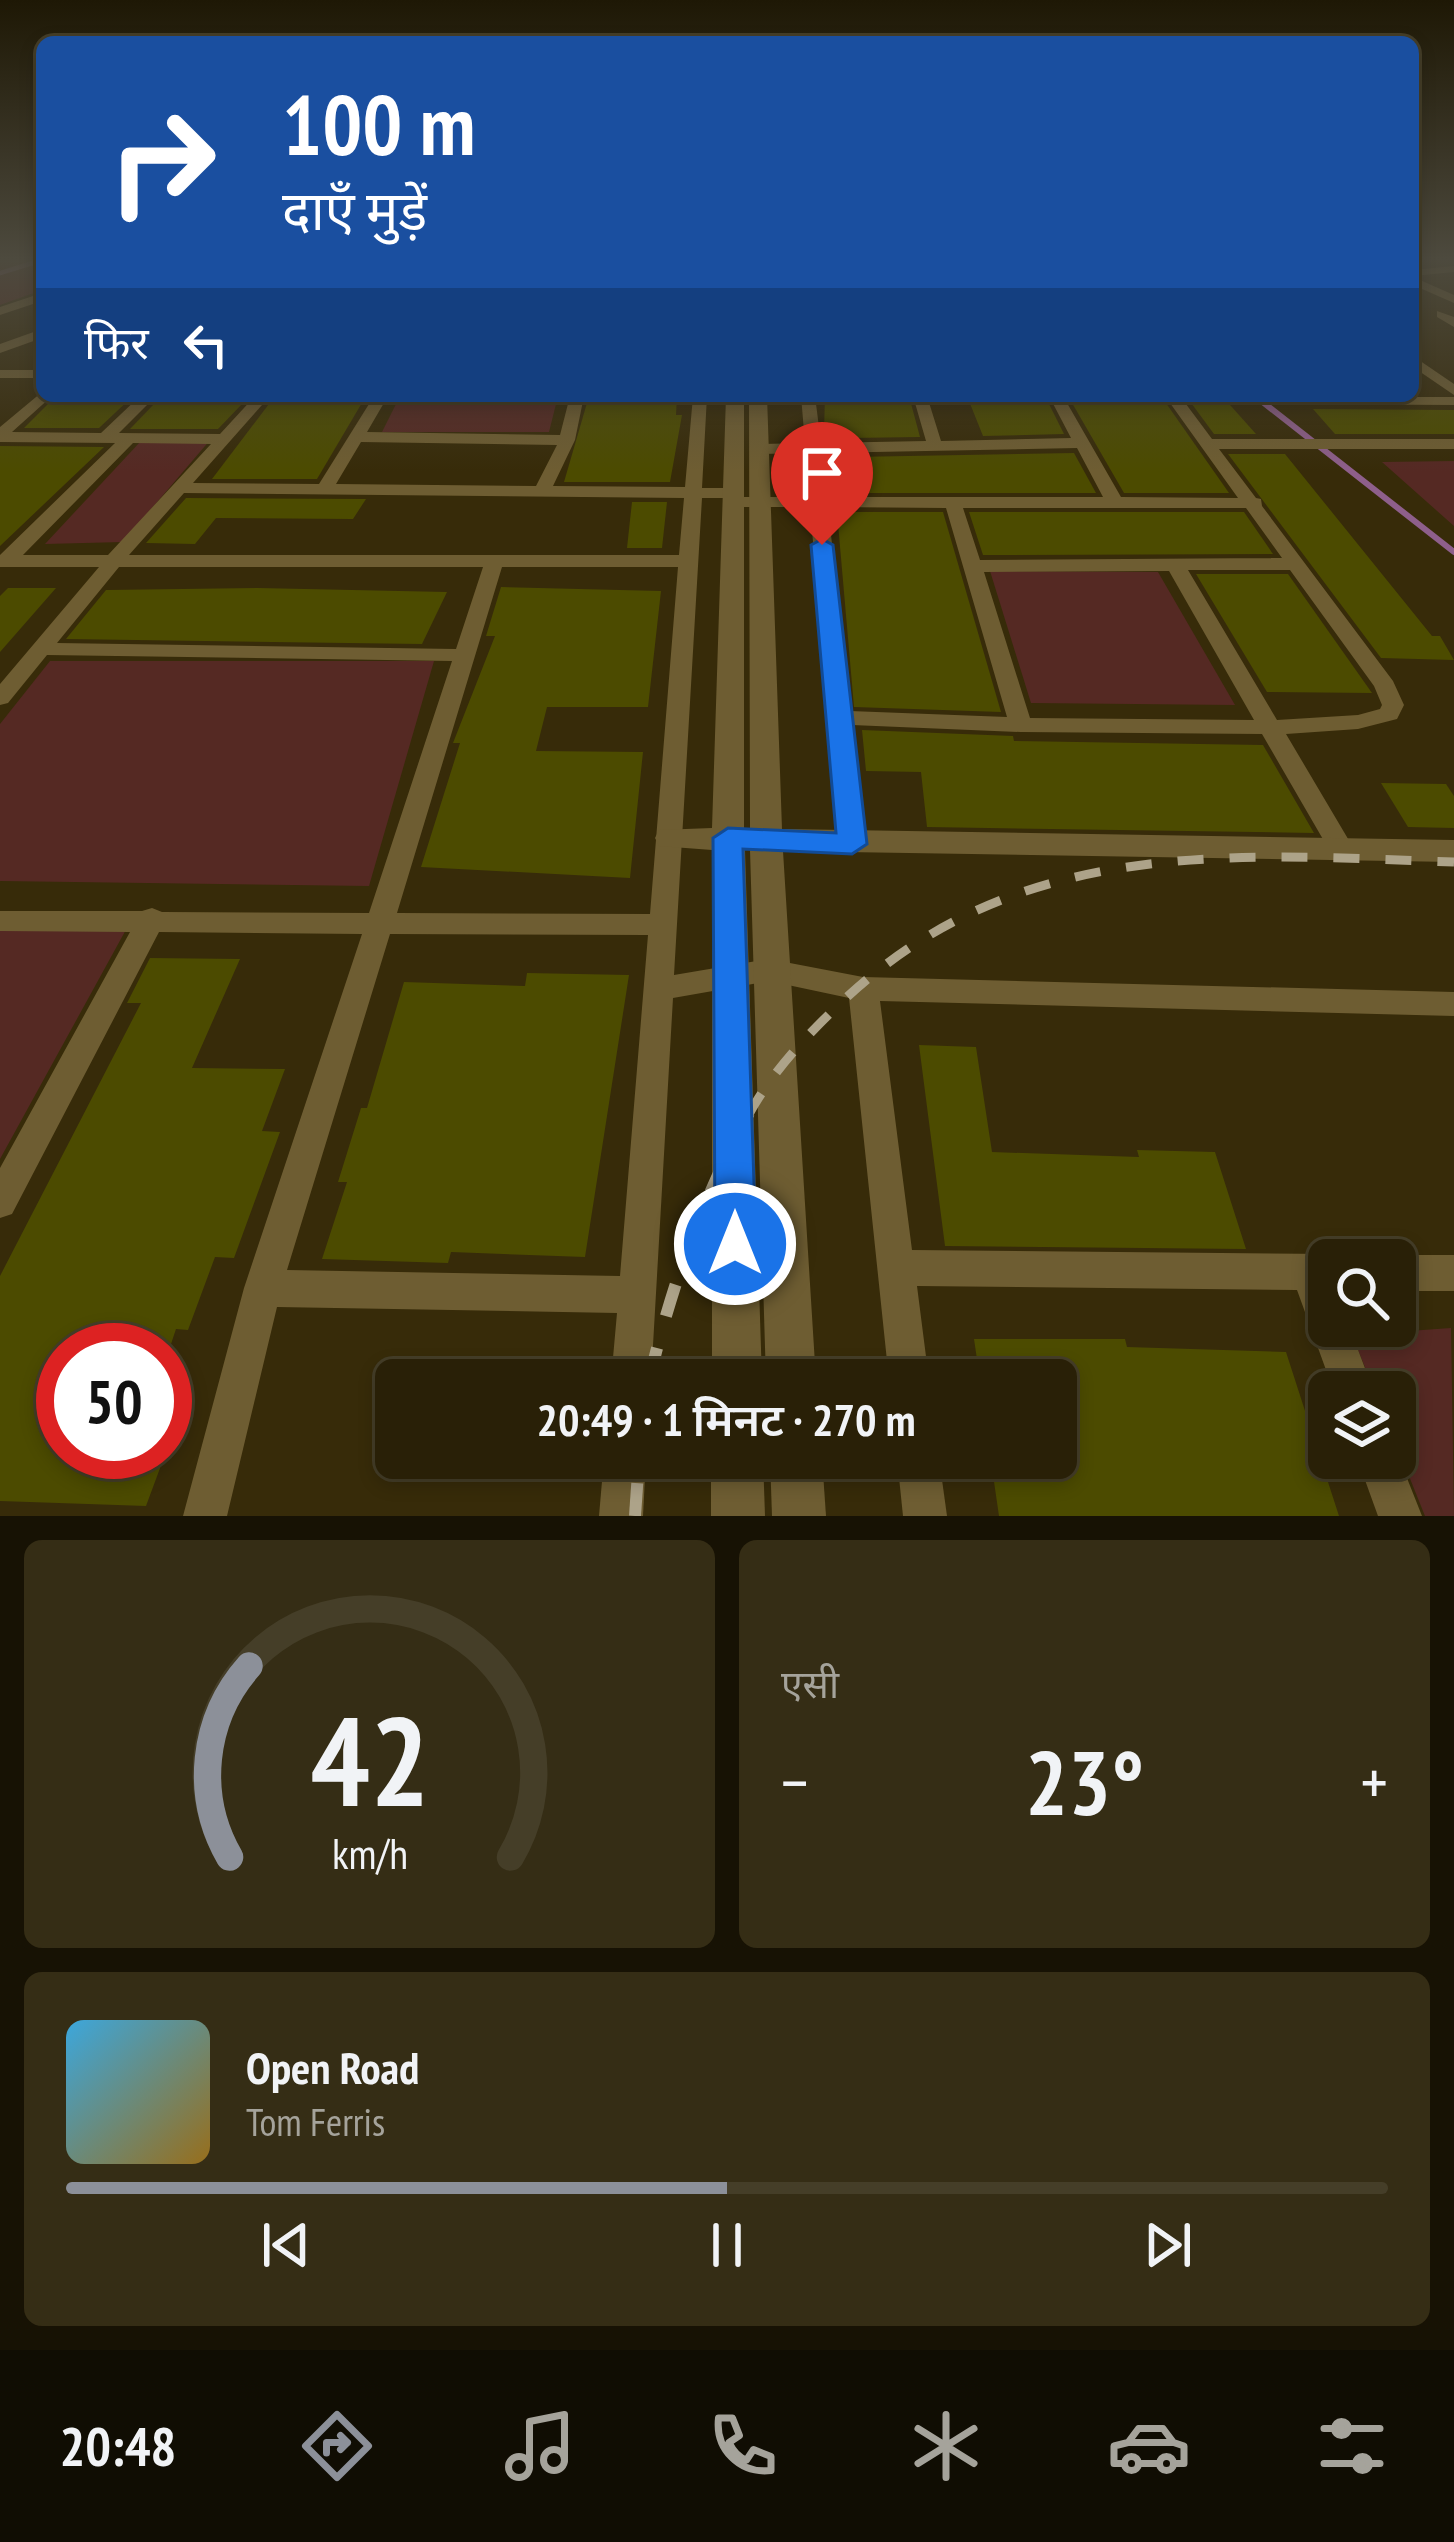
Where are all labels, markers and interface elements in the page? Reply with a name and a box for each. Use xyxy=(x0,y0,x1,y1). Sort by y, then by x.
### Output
text: 100 m xyxy=(282,69,475,178)
icon: right xyxy=(84,84,240,240)
text: दाएँ मुड़ें xyxy=(282,175,427,245)
icon: left xyxy=(173,312,239,378)
text: फिर xyxy=(84,313,149,371)
pin xyxy=(771,422,873,545)
icon: arrive xyxy=(789,440,855,506)
position arrow xyxy=(672,1181,798,1307)
map controls xyxy=(1308,1239,1416,1479)
button: search xyxy=(1308,1239,1416,1347)
speed limit sign: 50 xyxy=(36,1323,192,1479)
button: layers xyxy=(1308,1371,1416,1479)
text: 20:49 · 1 मिनट · 270 m xyxy=(537,1390,916,1448)
text: एसी xyxy=(781,1658,839,1709)
text: 42 xyxy=(310,1679,429,1840)
text: 23° xyxy=(1025,1723,1144,1840)
text: − xyxy=(781,1739,808,1824)
text: + xyxy=(1361,1739,1388,1824)
text: km/h xyxy=(331,1825,408,1881)
text: Open Road xyxy=(246,2038,419,2096)
text: Tom Ferris xyxy=(246,2096,385,2147)
icon: previous xyxy=(253,2212,319,2278)
icon: pause xyxy=(694,2212,760,2278)
icon: next xyxy=(1135,2212,1201,2278)
icon: directions xyxy=(295,2404,379,2488)
icon: music xyxy=(498,2404,582,2488)
icon: phone xyxy=(701,2404,785,2488)
icon: climate xyxy=(904,2404,988,2488)
icon: car xyxy=(1107,2404,1191,2488)
icon: filters xyxy=(1310,2404,1394,2488)
text: 20:48 xyxy=(60,2411,176,2481)

